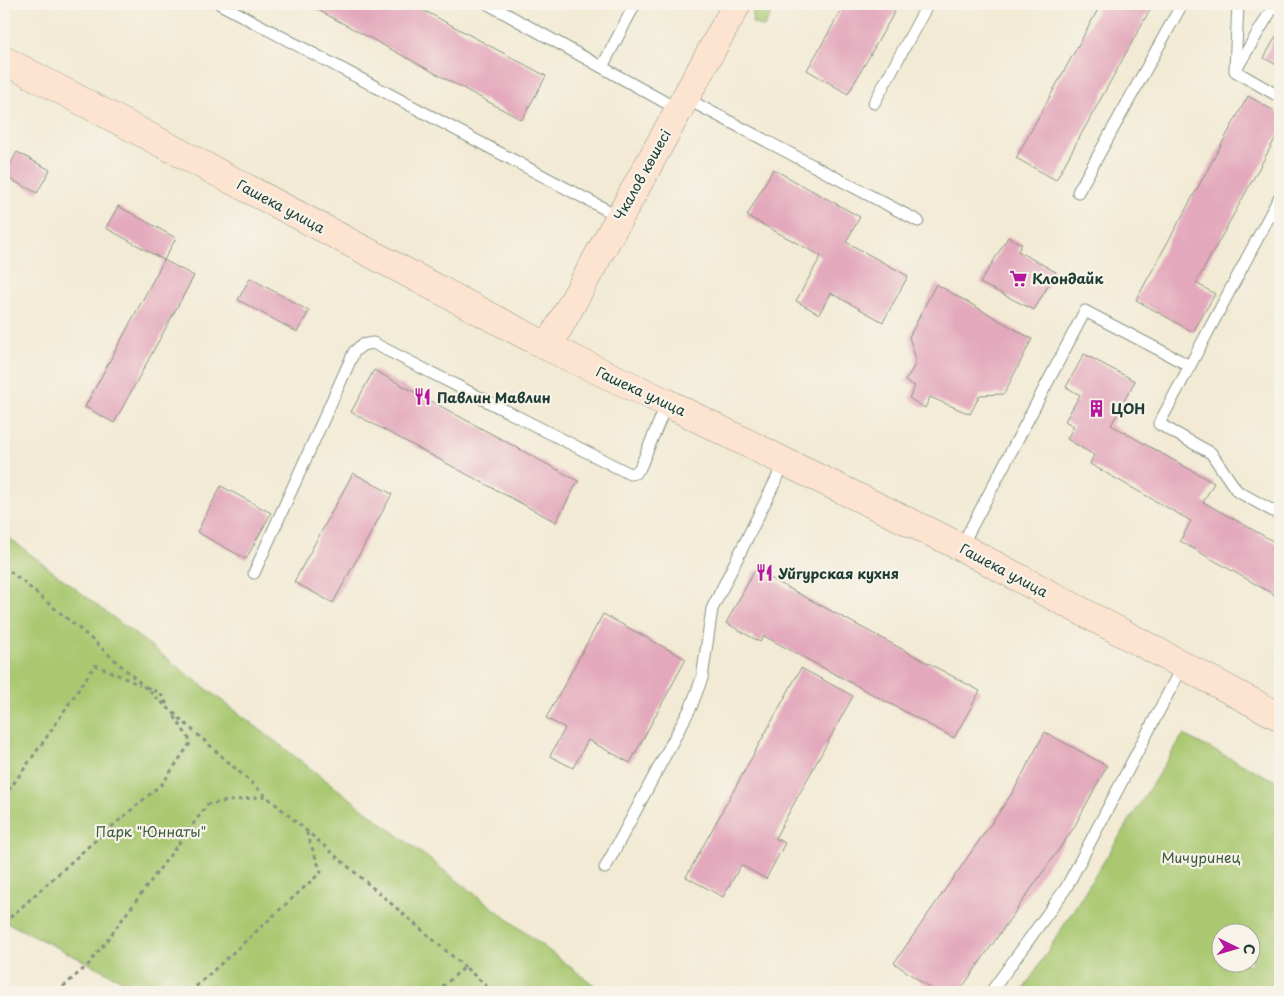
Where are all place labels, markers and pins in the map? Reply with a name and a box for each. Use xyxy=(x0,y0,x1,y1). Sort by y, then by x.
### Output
supermarket icon: Клондайк xyxy=(1008,268,1028,288)
place label: Клондайк xyxy=(1032,268,1103,289)
restaurant icon: Павлин Мавлин xyxy=(413,387,433,407)
place label: Павлин Мавлин xyxy=(437,387,551,408)
building icon: ЦОН xyxy=(1087,398,1107,418)
place label: ЦОН xyxy=(1111,398,1145,419)
restaurant icon: Уйгурская кухня xyxy=(754,563,774,583)
place label: Уйгурская кухня xyxy=(778,563,899,584)

